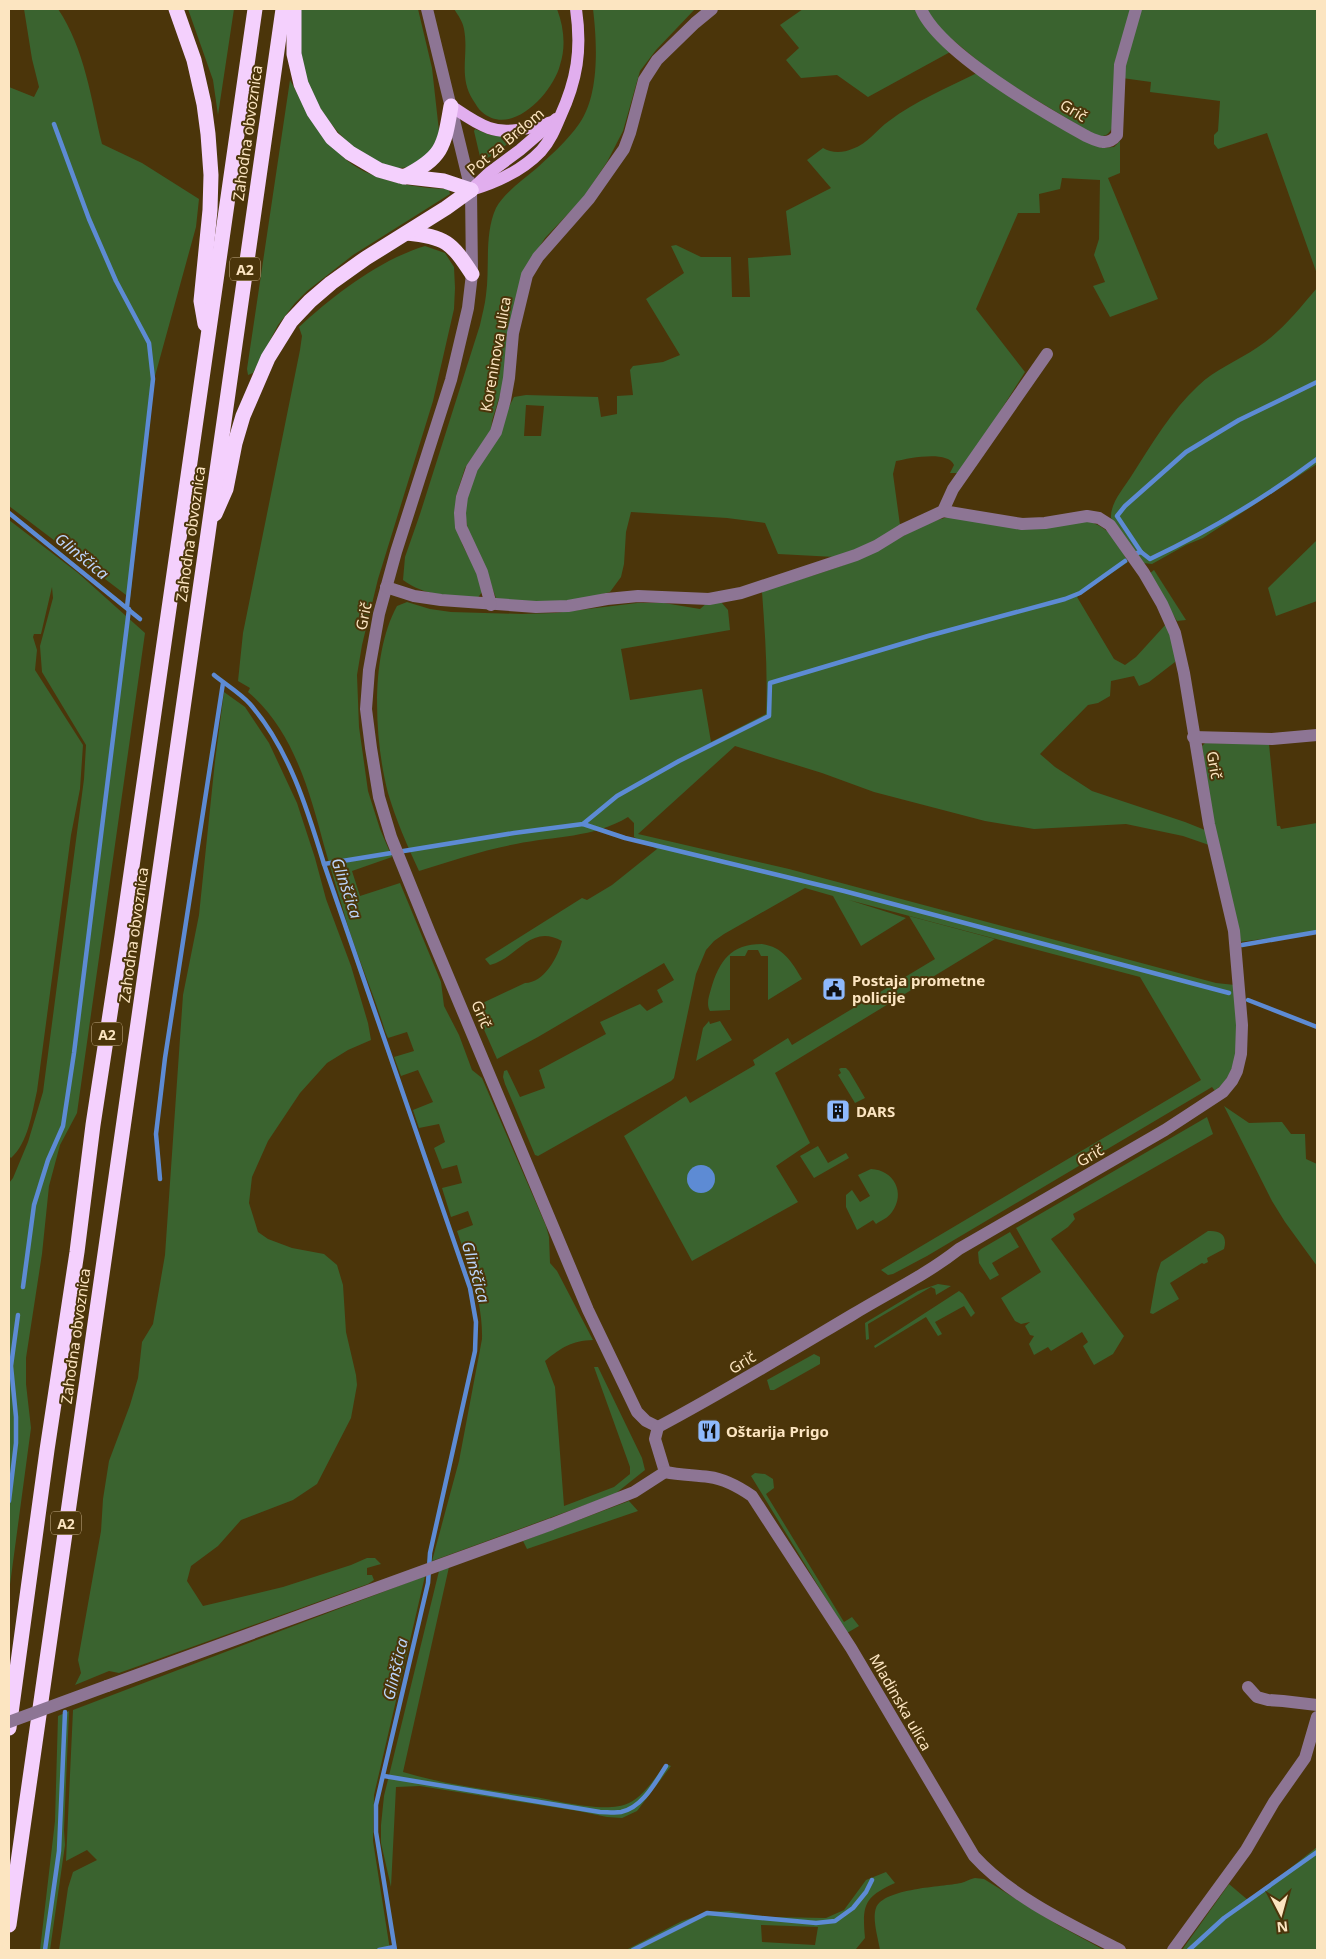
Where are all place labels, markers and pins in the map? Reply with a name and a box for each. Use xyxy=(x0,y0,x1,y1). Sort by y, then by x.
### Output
place label: Postaja prometne policije xyxy=(852,970,985,1007)
public building icon: Postaja prometne policije xyxy=(821,976,847,1002)
building icon: DARS xyxy=(825,1098,851,1124)
place label: DARS xyxy=(856,1101,895,1121)
restaurant icon: Oštarija Prigo xyxy=(696,1418,722,1444)
place label: Oštarija Prigo xyxy=(726,1421,829,1441)

